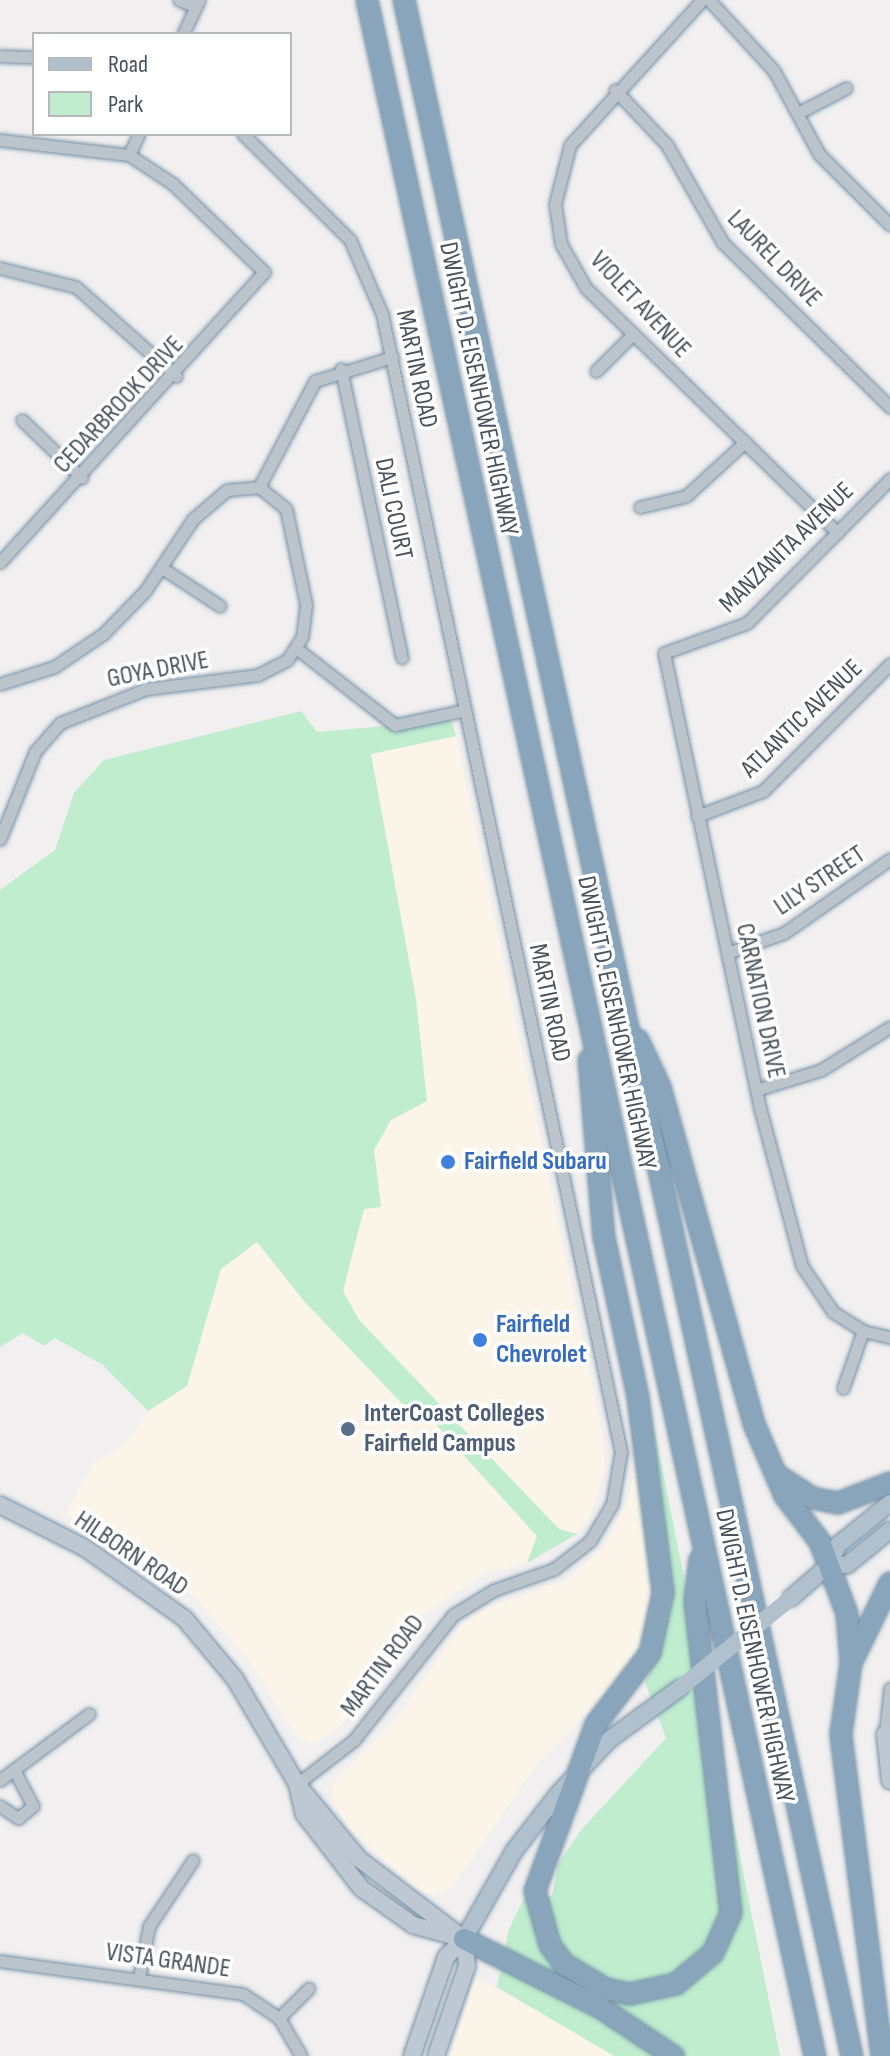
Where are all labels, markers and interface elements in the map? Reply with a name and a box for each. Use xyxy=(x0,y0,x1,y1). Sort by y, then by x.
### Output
legend xyxy=(32,32,292,136)
text: Road xyxy=(108,50,148,79)
text: Park xyxy=(108,90,143,119)
street label: LAUREL DRIVE xyxy=(720,204,828,314)
street label: DWIGHT D. EISENHOWER HIGHWAY xyxy=(432,239,524,539)
street label: VIOLET AVENUE xyxy=(583,245,697,365)
street label: MARTIN ROAD xyxy=(388,307,444,431)
street label: CEDARBROOK DRIVE xyxy=(47,330,191,480)
street label: DALI COURT xyxy=(367,455,419,563)
street label: MANZANITA AVENUE xyxy=(713,476,861,620)
street label: GOYA DRIVE xyxy=(105,645,211,695)
street label: ATLANTIC AVENUE xyxy=(735,653,869,785)
street label: LILY STREET xyxy=(768,839,872,923)
street label: DWIGHT D. EISENHOWER HIGHWAY xyxy=(570,873,662,1173)
street label: CARNATION DRIVE xyxy=(728,921,792,1081)
street label: MARTIN ROAD xyxy=(521,941,577,1065)
place label: Fairfield Subaru xyxy=(464,1146,607,1178)
marker: Fairfield Subaru xyxy=(439,1153,457,1171)
place label: Fairfield Chevrolet xyxy=(496,1309,587,1370)
marker: Fairfield Chevrolet xyxy=(471,1331,489,1349)
place label: InterCoast Colleges Fairfield Campus xyxy=(364,1398,545,1460)
marker: InterCoast Colleges Fairfield Campus xyxy=(339,1420,357,1438)
street label: HILBORN ROAD xyxy=(68,1505,194,1603)
street label: DWIGHT D. EISENHOWER HIGHWAY xyxy=(708,1506,800,1806)
street label: MARTIN ROAD xyxy=(334,1609,432,1723)
street label: VISTA GRANDE xyxy=(104,1937,232,1985)

